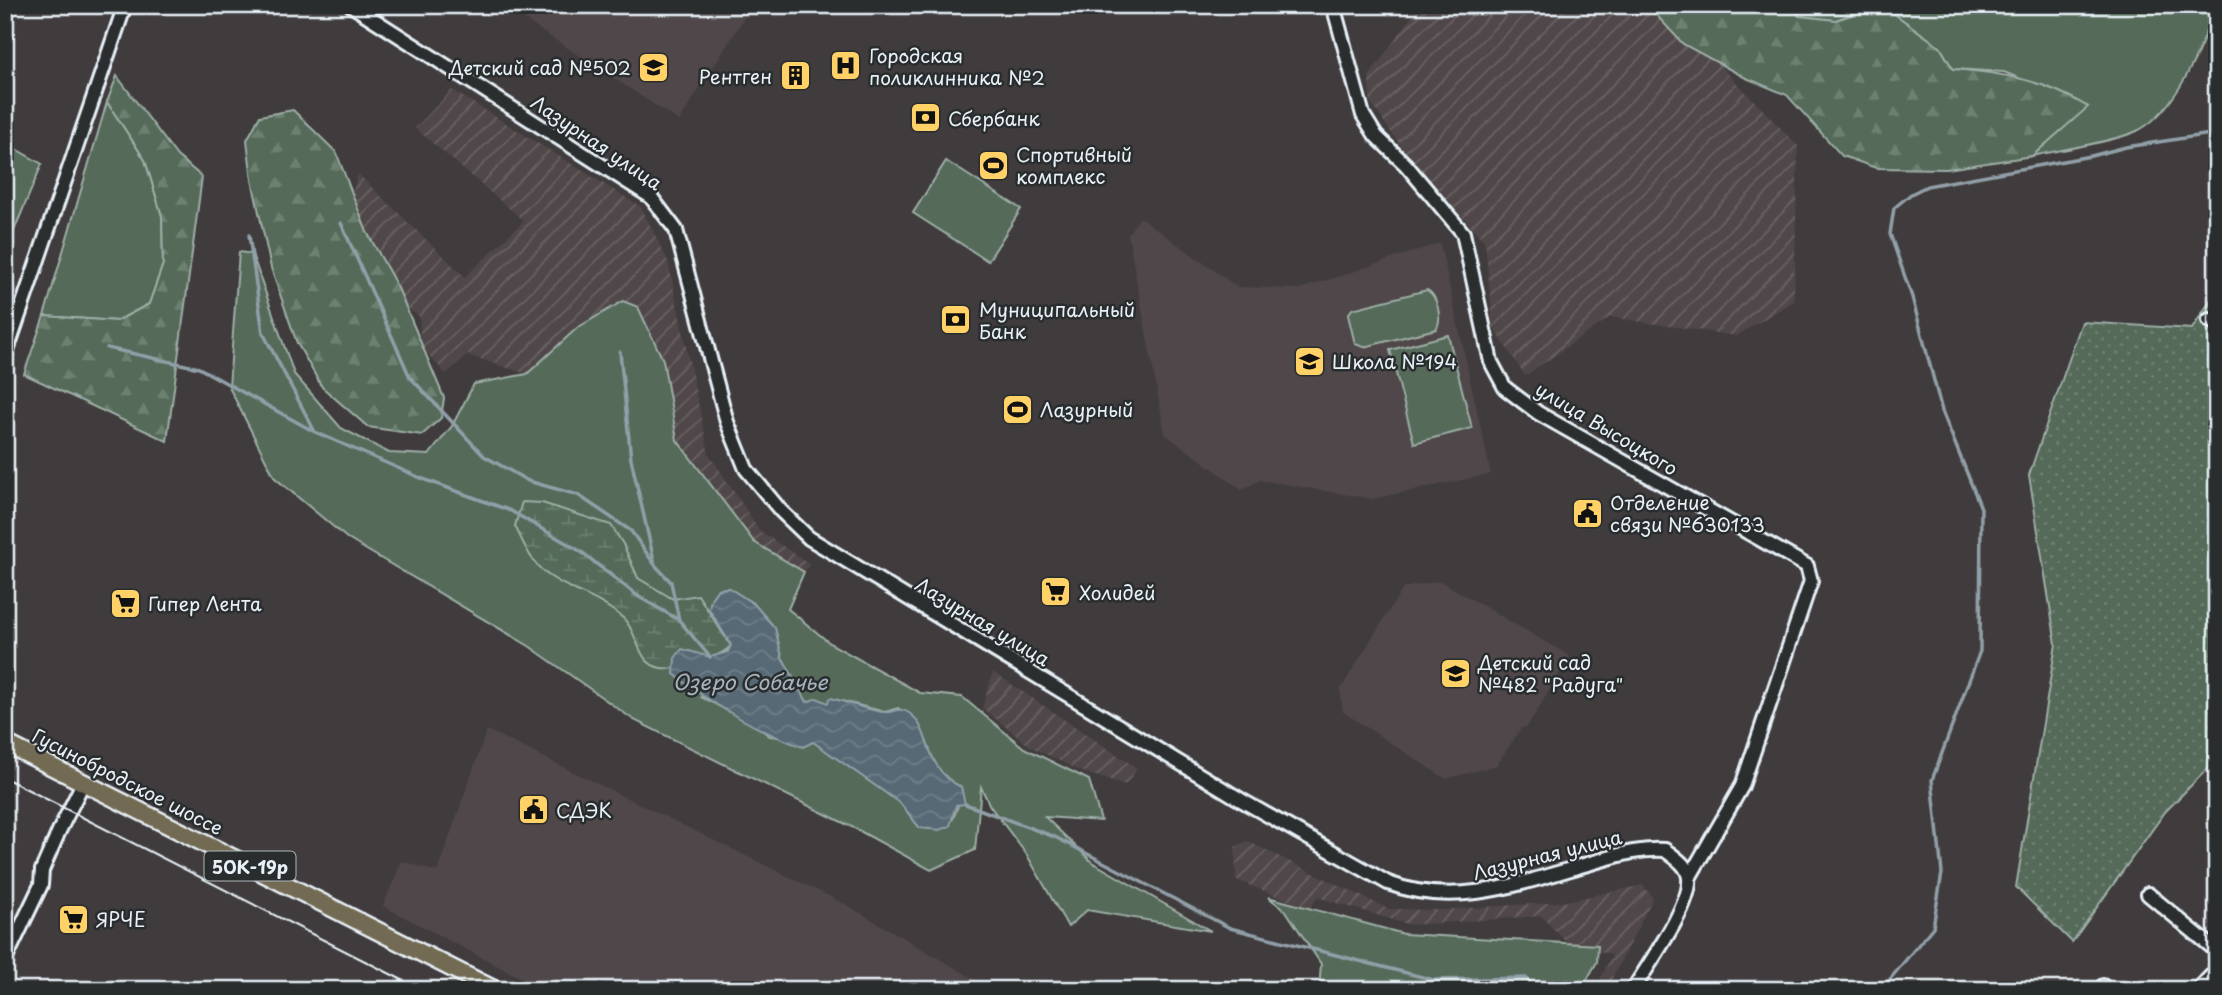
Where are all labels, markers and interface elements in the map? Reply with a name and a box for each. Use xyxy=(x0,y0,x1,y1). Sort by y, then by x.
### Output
place label: Городская поликлинника №2 xyxy=(869,41,1045,91)
hospital icon: Городская поликлинника №2 xyxy=(829,49,863,83)
school or university icon: Детский сад №502 xyxy=(637,50,671,84)
place label: Детский сад №502 xyxy=(448,53,631,81)
building icon: Рентген xyxy=(778,59,812,93)
place label: Рентген xyxy=(699,62,772,90)
street label: Лазурная улица xyxy=(526,88,668,196)
bank icon: Сбербанк xyxy=(908,101,942,135)
place label: Сбербанк xyxy=(948,104,1040,132)
place label: Спортивный комплекс xyxy=(1016,140,1132,190)
sports icon: Спортивный комплекс xyxy=(976,148,1010,182)
place label: Муниципальный Банк xyxy=(979,295,1135,345)
bank icon: Муниципальный Банк xyxy=(939,303,973,337)
school or university icon: Школа №194 xyxy=(1292,344,1326,378)
place label: Школа №194 xyxy=(1332,347,1457,375)
street label: улица Высоцкого xyxy=(1531,374,1683,482)
sports icon: Лазурный xyxy=(1000,392,1034,426)
place label: Лазурный xyxy=(1040,395,1133,423)
place label: Отделение связи №630133 xyxy=(1610,488,1765,538)
public building icon: Отделение связи №630133 xyxy=(1570,496,1604,530)
street label: Лазурная улица xyxy=(910,570,1056,672)
supermarket icon: Холидей xyxy=(1039,575,1073,609)
place label: Холидей xyxy=(1079,578,1156,606)
supermarket icon: Гипер Лента xyxy=(108,586,142,620)
place label: Гипер Лента xyxy=(148,589,262,617)
place label: Детский сад №482 "Радуга" xyxy=(1477,648,1623,698)
school or university icon: Детский сад №482 "Радуга" xyxy=(1438,656,1472,690)
water label: Озеро Собачье xyxy=(673,665,829,697)
street label: Гусинобродское шоссе xyxy=(28,721,228,841)
public building icon: СДЭК xyxy=(516,793,550,827)
place label: СДЭК xyxy=(556,796,612,824)
street label: Лазурная улица xyxy=(1470,822,1624,886)
road number: 50К-19р xyxy=(204,852,296,880)
supermarket icon: ЯРЧЕ xyxy=(56,902,90,936)
place label: ЯРЧЕ xyxy=(96,905,146,933)

